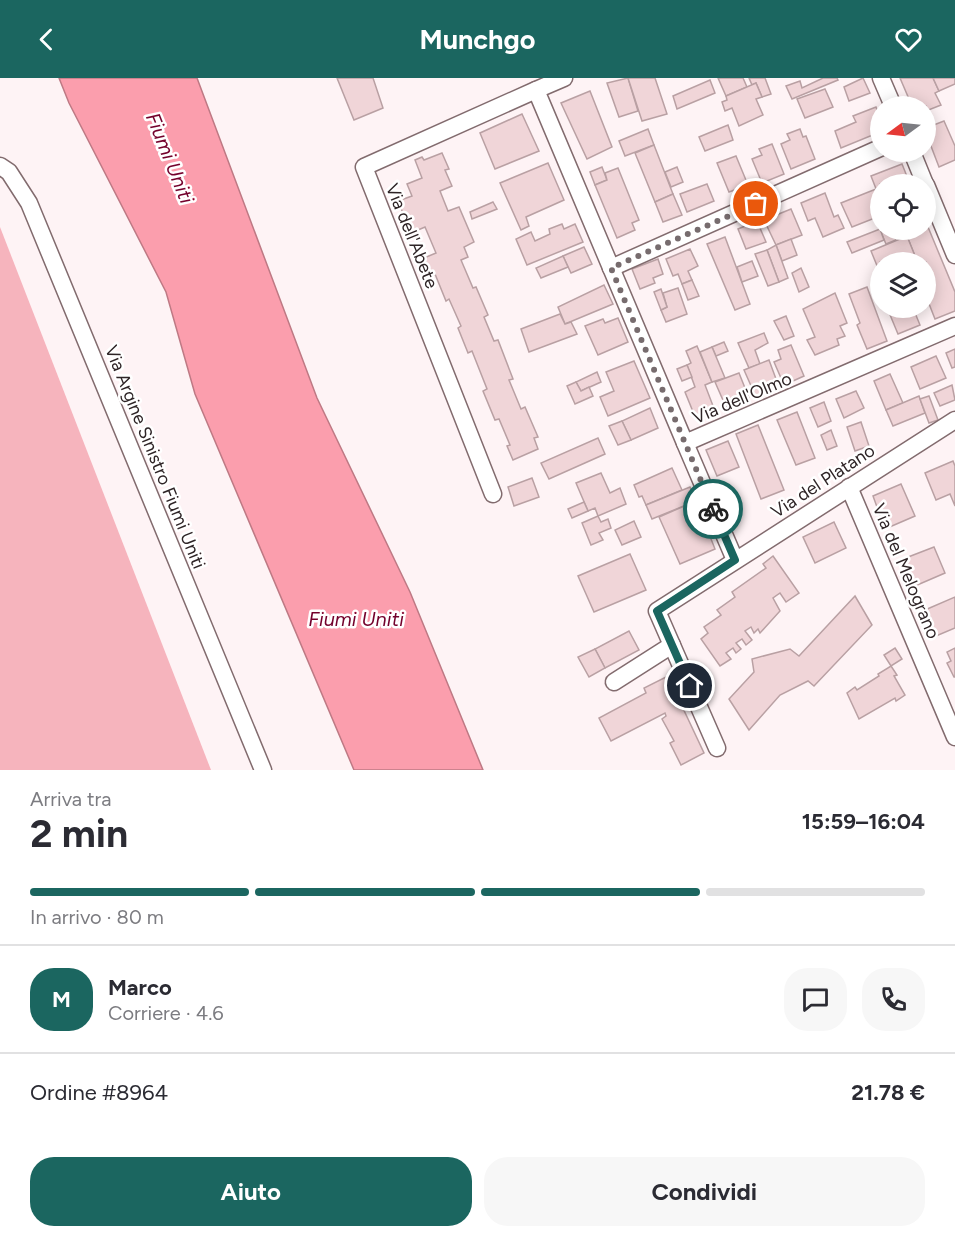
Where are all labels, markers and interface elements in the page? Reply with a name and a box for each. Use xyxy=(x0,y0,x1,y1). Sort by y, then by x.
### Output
icon: back xyxy=(30,23,63,56)
text: Munchgo xyxy=(420,23,535,56)
icon: heart xyxy=(892,23,925,56)
north arrow xyxy=(870,96,936,162)
map controls xyxy=(870,96,936,318)
water label: Fiumi Uniti xyxy=(141,109,199,207)
button: locate xyxy=(870,174,936,240)
pin xyxy=(730,178,781,229)
street label: Via dell'Abete xyxy=(381,180,443,292)
icon: bag xyxy=(739,187,772,220)
button: layers xyxy=(870,252,936,318)
street label: Via Argine Sinistro Fiumi Uniti xyxy=(100,342,210,572)
street label: Via dell'Olmo xyxy=(689,367,795,429)
street label: Via del Platano xyxy=(767,439,879,523)
courier xyxy=(683,479,743,539)
icon: bike xyxy=(697,493,730,526)
street label: Via del Melograno xyxy=(868,500,944,642)
water label: Fiumi Uniti xyxy=(308,607,404,631)
pin xyxy=(664,660,715,711)
icon: home xyxy=(673,669,706,702)
text: Arriva tra xyxy=(30,787,112,811)
text: 15:59–16:04 xyxy=(802,808,925,835)
text: 2 min xyxy=(30,810,128,857)
text: In arrivo · 80 m xyxy=(30,905,164,929)
button: chat xyxy=(784,968,847,1031)
button: phone xyxy=(862,968,925,1031)
text: Marco xyxy=(108,974,172,1001)
text: M xyxy=(52,986,71,1013)
text: Corriere · 4.6 xyxy=(108,1001,224,1025)
text: Ordine #8964 xyxy=(30,1079,168,1106)
text: 21.78 € xyxy=(851,1079,925,1106)
button: Aiuto xyxy=(30,1157,472,1226)
button: Condividi xyxy=(484,1157,925,1226)

